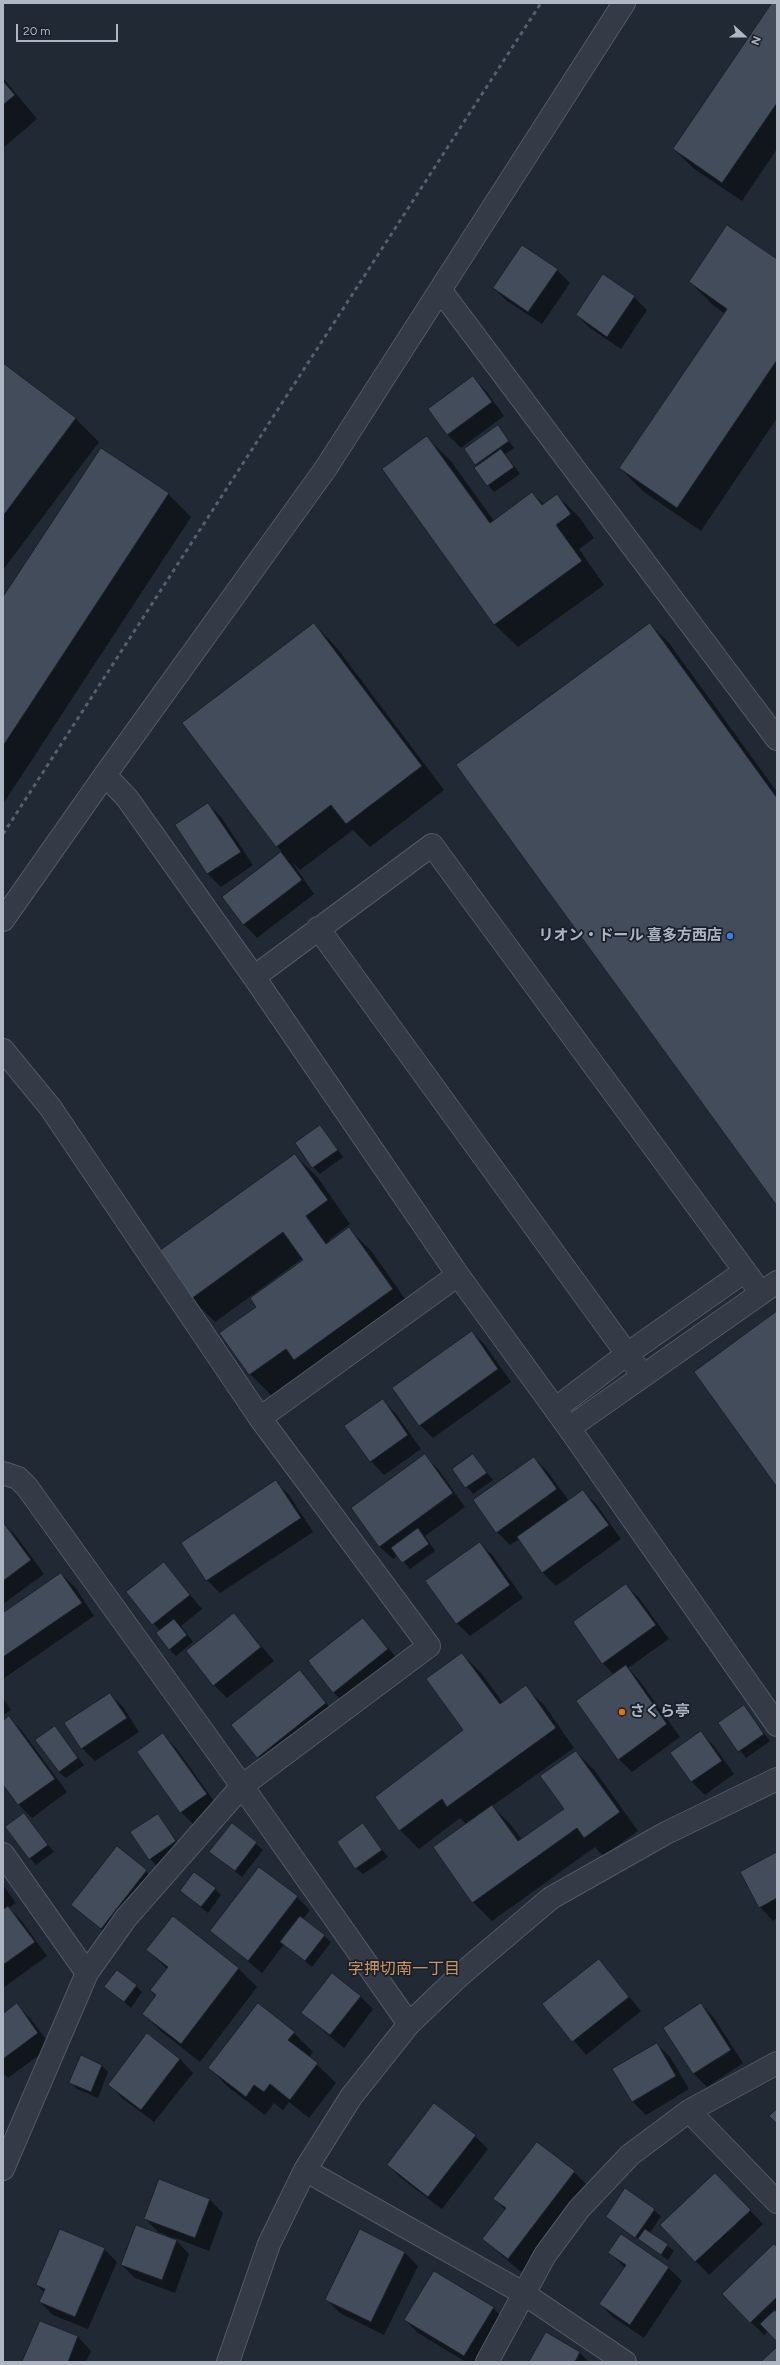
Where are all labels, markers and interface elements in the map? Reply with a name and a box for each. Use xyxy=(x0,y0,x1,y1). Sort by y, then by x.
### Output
scale bar xyxy=(18,16,120,42)
north arrow xyxy=(724,16,764,56)
text: 20 m xyxy=(23,24,51,38)
text: N xyxy=(748,34,763,47)
place label: リオン・ドール 喜多方西店 xyxy=(538,927,722,945)
marker: リオン・ドール 喜多方西店 xyxy=(725,931,735,941)
place label: さくら亭 xyxy=(630,1703,690,1721)
marker: さくら亭 xyxy=(617,1707,627,1717)
district label: 字押切南一丁目 xyxy=(348,1959,460,1979)

